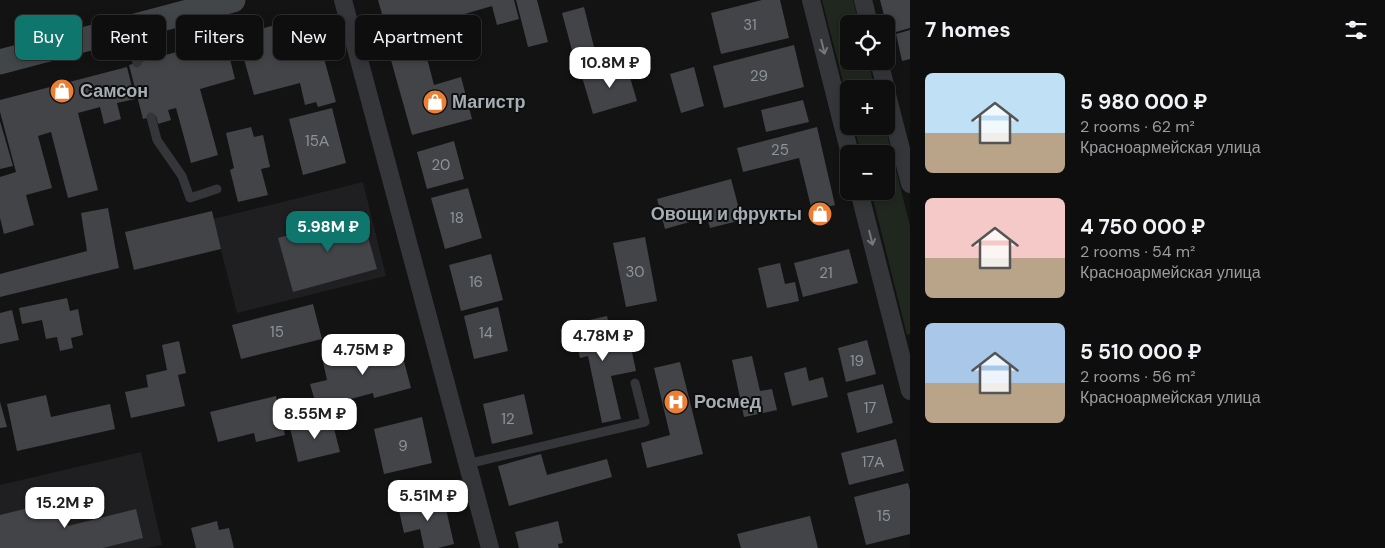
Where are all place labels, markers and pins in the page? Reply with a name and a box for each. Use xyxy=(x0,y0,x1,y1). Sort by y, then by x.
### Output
pin: 10.8M ₽ xyxy=(564,46,656,89)
shop icon: Самсон xyxy=(49,78,75,104)
place label: Самсон xyxy=(80,79,148,103)
shop icon: Магистр xyxy=(422,89,448,115)
place label: Магистр xyxy=(452,90,526,114)
shop icon: Овощи и фрукты xyxy=(807,201,833,227)
place label: Овощи и фрукты xyxy=(651,202,802,226)
pin: 5.98M ₽ xyxy=(282,210,374,253)
pin: 4.78M ₽ xyxy=(557,320,649,362)
pin: 4.75M ₽ xyxy=(317,334,409,376)
hospital icon: Росмед xyxy=(663,389,689,415)
place label: Росмед xyxy=(694,390,762,414)
pin: 8.55M ₽ xyxy=(269,398,361,440)
pin: 5.51M ₽ xyxy=(382,480,474,522)
pin: 15.2M ₽ xyxy=(19,486,111,529)

